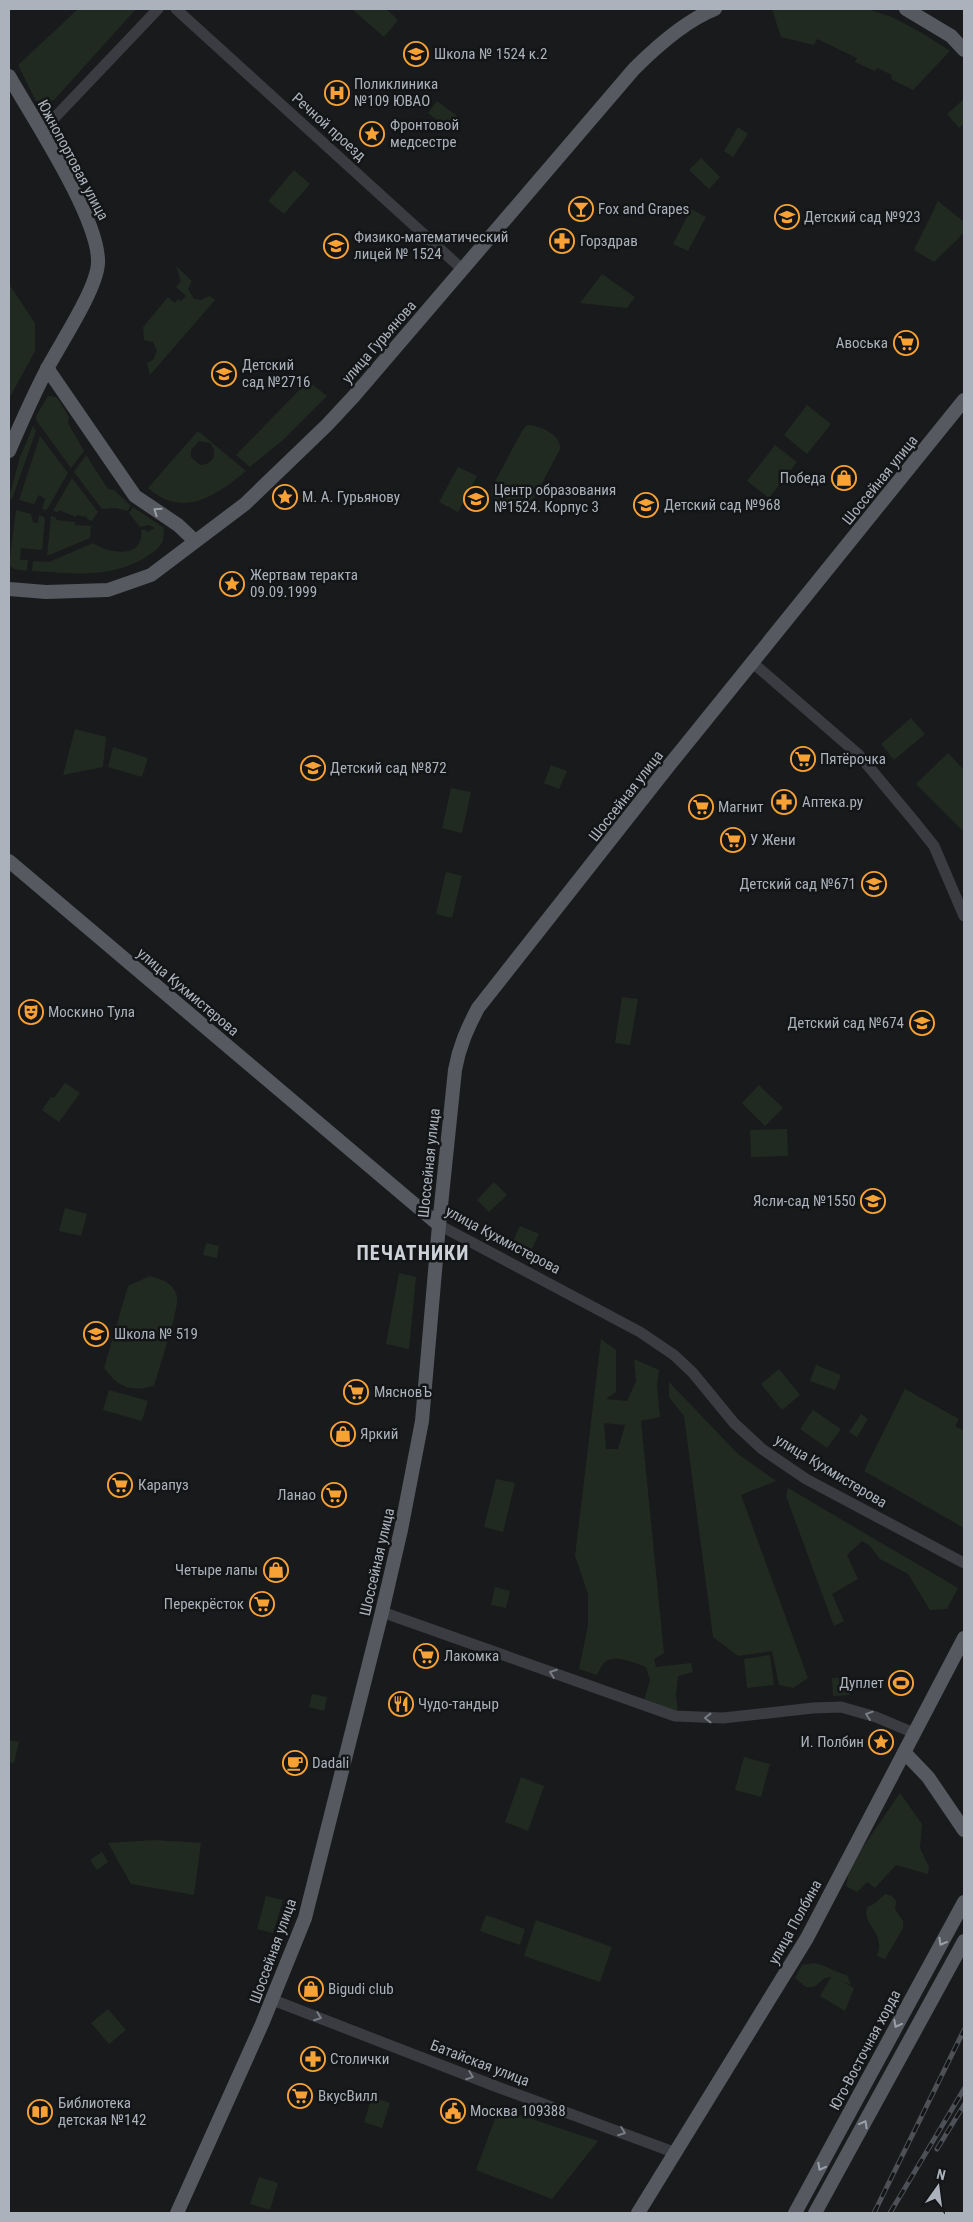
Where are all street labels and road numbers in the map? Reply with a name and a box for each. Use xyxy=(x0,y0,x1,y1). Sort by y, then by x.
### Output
street label: Речной проезд xyxy=(288,89,370,165)
street label: Южнопортовая улица xyxy=(34,97,112,223)
street label: улица Гурьянова xyxy=(338,297,420,387)
street label: Шоссейная улица xyxy=(838,432,922,528)
street label: Шоссейная улица xyxy=(585,747,667,845)
street label: улица Кухмистерова xyxy=(133,944,243,1040)
street label: Шоссейная улица xyxy=(414,1107,444,1219)
street label: улица Кухмистерова xyxy=(443,1202,563,1278)
street label: улица Кухмистерова xyxy=(772,1430,890,1512)
street label: Шоссейная улица xyxy=(356,1506,398,1618)
street label: улица Полбина xyxy=(764,1877,826,1967)
street label: Шоссейная улица xyxy=(246,1896,300,2006)
street label: Юго-Восточная хорда xyxy=(826,1987,904,2113)
street label: Батайская улица xyxy=(428,2036,532,2090)

